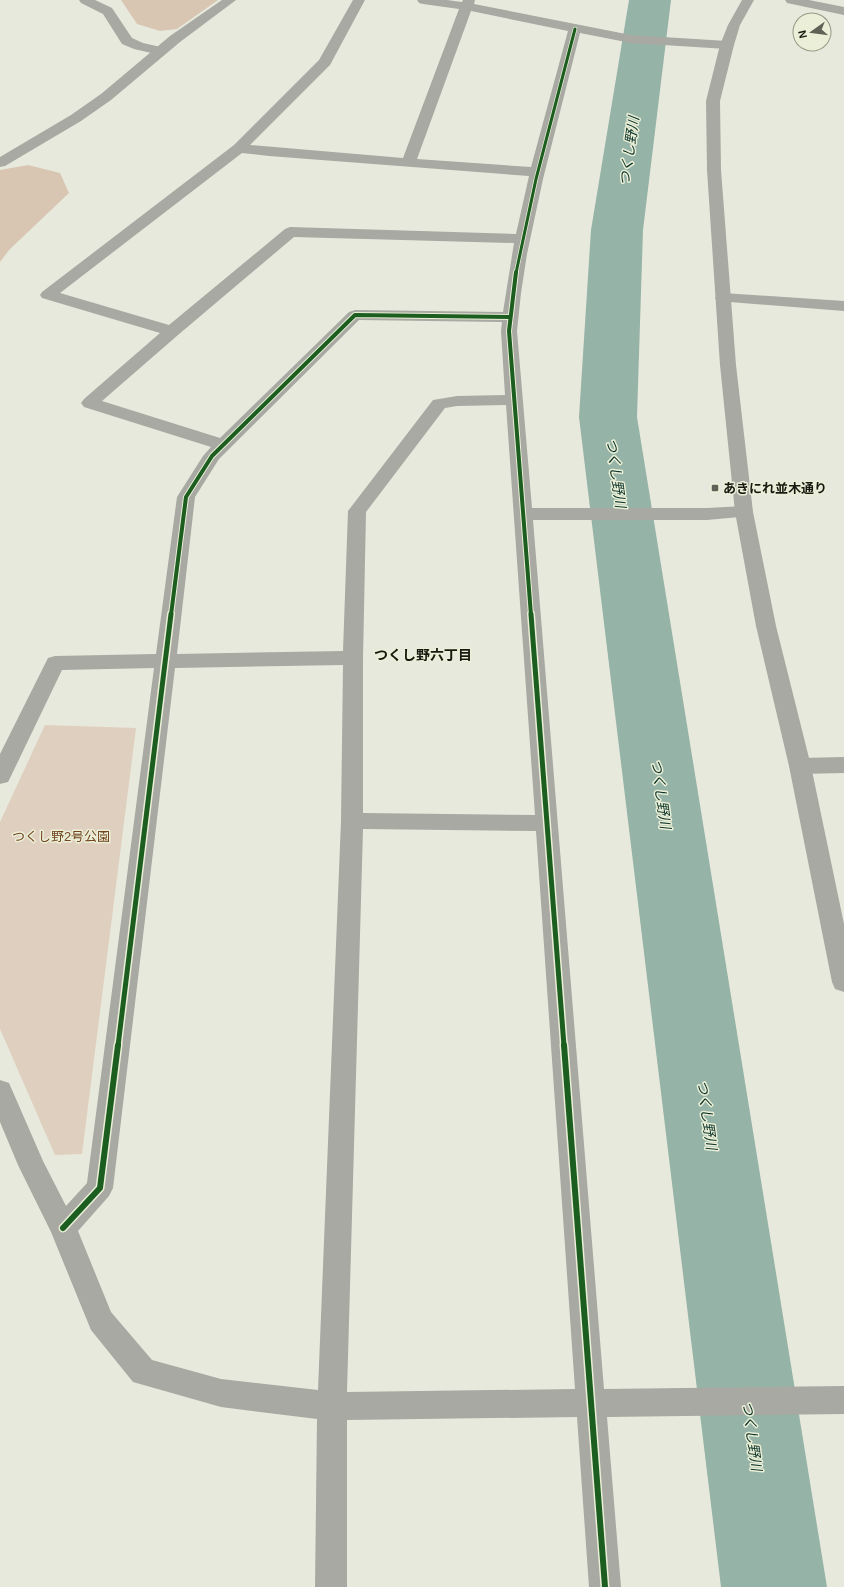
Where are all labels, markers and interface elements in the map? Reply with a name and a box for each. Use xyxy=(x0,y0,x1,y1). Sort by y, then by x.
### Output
north arrow xyxy=(792,12,832,52)
text: N xyxy=(796,29,809,40)
water label: つくし野川 xyxy=(616,113,642,187)
water label: つくし野川 xyxy=(603,437,629,511)
place label: あきにれ並木通り xyxy=(723,481,827,496)
marker: あきにれ並木通り xyxy=(710,483,720,493)
district label: つくし野六丁目 xyxy=(374,647,472,663)
water label: つくし野川 xyxy=(648,758,674,832)
park label: つくし野2号公園 xyxy=(12,829,110,844)
water label: つくし野川 xyxy=(694,1079,720,1153)
water label: つくし野川 xyxy=(739,1400,765,1474)

